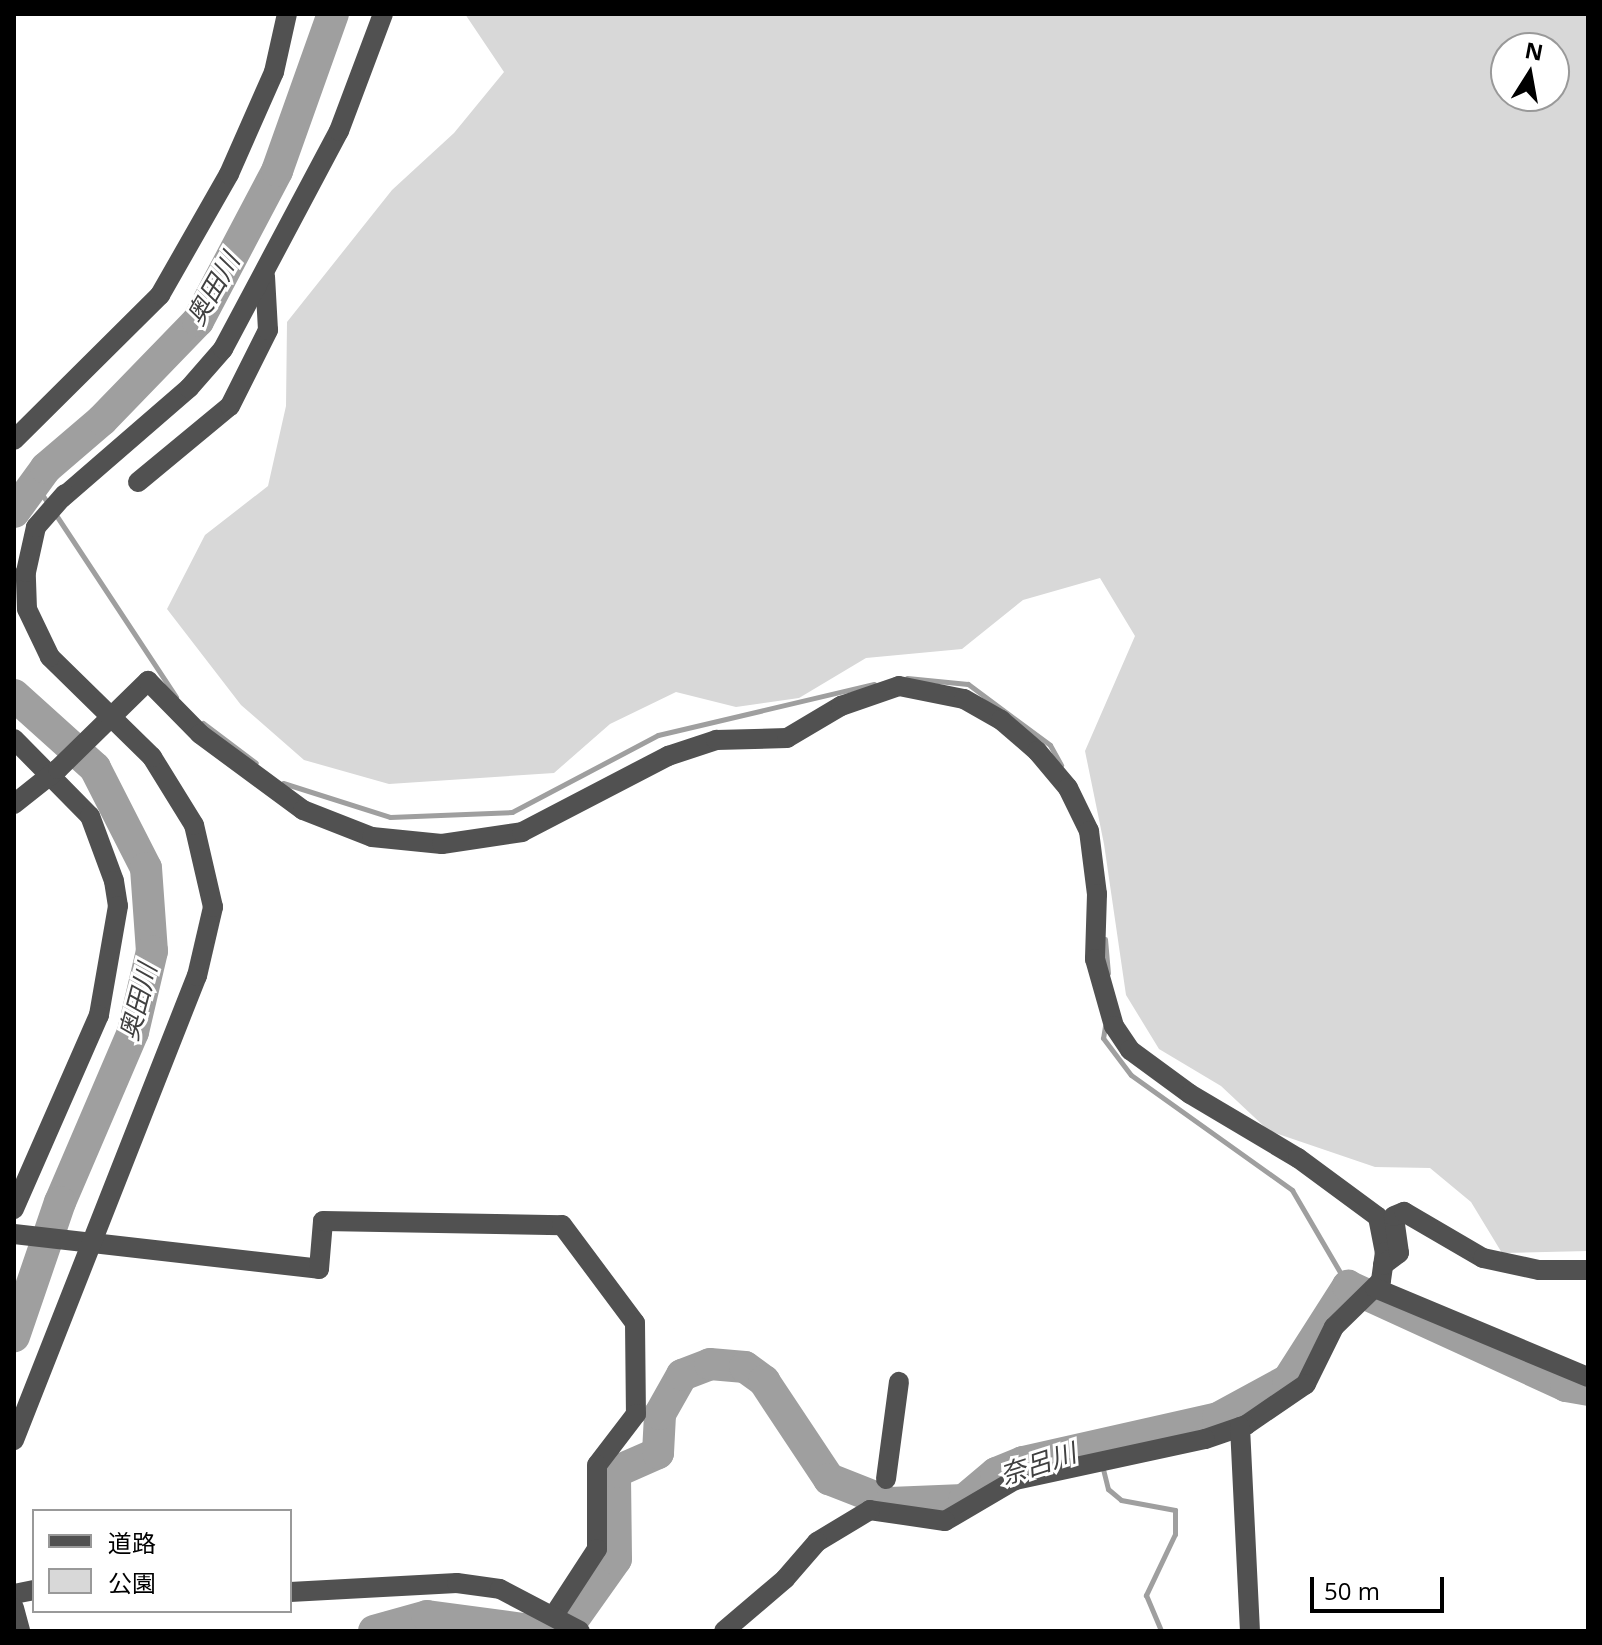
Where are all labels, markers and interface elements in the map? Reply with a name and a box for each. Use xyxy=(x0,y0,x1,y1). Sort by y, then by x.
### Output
north arrow xyxy=(1490,32,1570,112)
text: N xyxy=(1523,34,1546,67)
water label: 奥田川 xyxy=(180,247,246,331)
water label: 奥田川 xyxy=(113,960,163,1044)
water label: 奈呂川 xyxy=(996,1437,1080,1491)
legend xyxy=(32,1509,292,1613)
text: 道路 xyxy=(108,1526,156,1559)
scale bar xyxy=(1314,1561,1448,1611)
text: 公園 xyxy=(108,1566,156,1599)
text: 50 m xyxy=(1324,1574,1380,1607)

